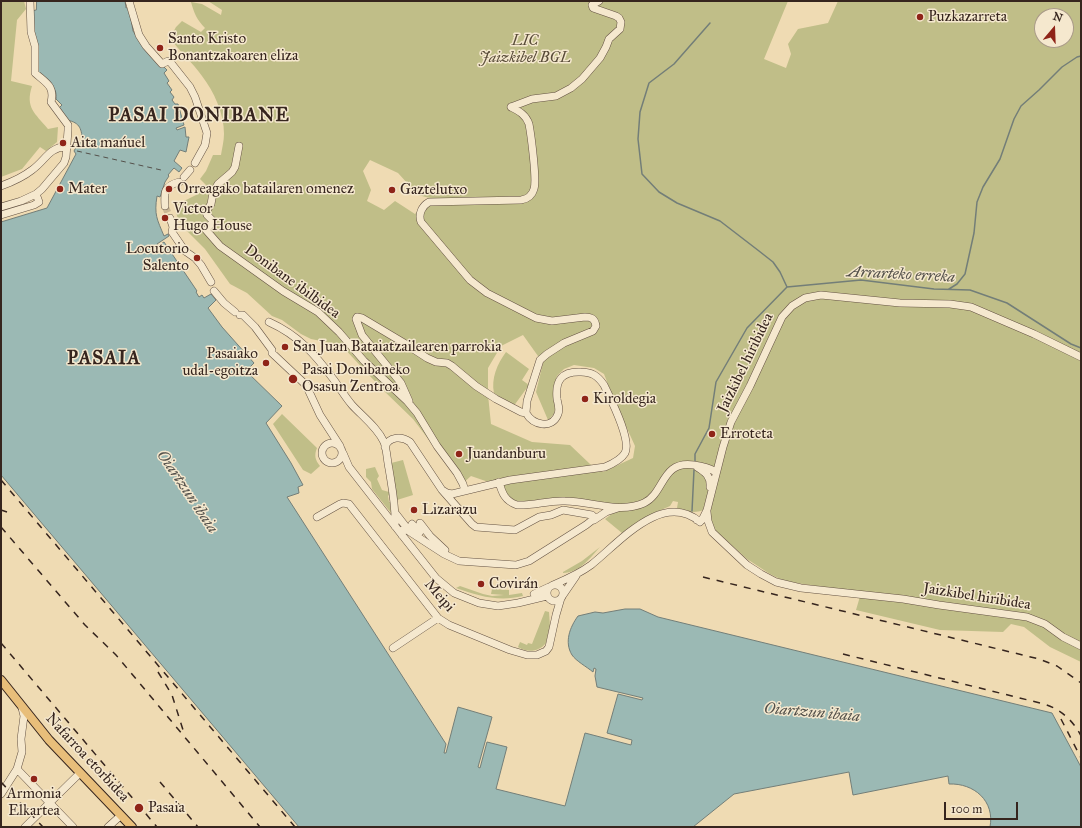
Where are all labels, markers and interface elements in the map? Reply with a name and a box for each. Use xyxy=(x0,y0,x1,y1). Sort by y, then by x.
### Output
place label: Puzkazarreta xyxy=(928,8,1007,26)
north arrow xyxy=(1034,8,1074,48)
text: N xyxy=(1051,9,1064,25)
marker: Puzkazarreta xyxy=(915,12,925,22)
place label: Santo Kristo Bonantzakoaren eliza xyxy=(168,30,298,65)
park label: LIC Jaizkibel BGL xyxy=(479,32,571,67)
marker: Santo Kristo Bonantzakoaren eliza xyxy=(155,43,165,53)
district label: PASAI DONIBANE xyxy=(108,105,290,127)
place label: Aita mańuel xyxy=(71,134,145,152)
marker: Aita mańuel xyxy=(58,138,68,148)
place label: Mater xyxy=(68,180,107,198)
place label: Orreagako batailaren omenez xyxy=(177,180,354,198)
place label: Gaztelutxo xyxy=(400,181,467,199)
marker: Mater xyxy=(55,184,65,194)
marker: Orreagako batailaren omenez xyxy=(164,184,174,194)
marker: Gaztelutxo xyxy=(387,185,397,195)
place label: Victor Hugo House xyxy=(173,200,252,235)
marker: Victor Hugo House xyxy=(160,213,170,223)
place label: Locutorio Salento xyxy=(126,240,189,275)
street label: Donibane ibilbidea xyxy=(241,241,343,323)
marker: Locutorio Salento xyxy=(192,253,202,263)
water label: Arrarteko erreka xyxy=(846,263,956,287)
street label: Jaizkibel hiribidea xyxy=(714,310,778,416)
place label: San Juan Bataiatzailearen parrokia xyxy=(293,338,502,356)
marker: San Juan Bataiatzailearen parrokia xyxy=(280,342,290,352)
place label: Pasaiako udal-egoitza xyxy=(182,345,258,380)
district label: PASAIA xyxy=(67,348,141,370)
marker: Pasaiako udal-egoitza xyxy=(261,358,271,368)
place label: Pasai Donibaneko Osasun Zentroa xyxy=(302,361,410,396)
marker: Pasai Donibaneko Osasun Zentroa xyxy=(287,373,299,385)
place label: Kiroldegia xyxy=(593,390,656,408)
marker: Kiroldegia xyxy=(580,394,590,404)
place label: Erroteta xyxy=(720,425,773,443)
marker: Erroteta xyxy=(707,429,717,439)
place label: Juandanburu xyxy=(467,445,546,463)
water label: Oiartzun ibaia xyxy=(152,447,222,537)
marker: Juandanburu xyxy=(454,449,464,459)
place label: Lizarazu xyxy=(422,501,477,519)
marker: Lizarazu xyxy=(409,505,419,515)
place label: Covirán xyxy=(489,575,538,593)
street label: Meipi xyxy=(420,576,458,616)
marker: Covirán xyxy=(476,579,486,589)
street label: Jaizkibel hiribidea xyxy=(922,580,1032,614)
water label: Oiartzun ibaia xyxy=(763,699,861,727)
street label: Nafarroa etorbidea xyxy=(41,710,133,806)
marker: Armonia Elkartea xyxy=(29,774,39,784)
place label: Armonia Elkartea xyxy=(7,785,61,820)
scale bar xyxy=(946,794,1020,820)
place label: Pasaia xyxy=(148,799,185,817)
marker: Pasaia xyxy=(133,802,145,814)
text: 100 m xyxy=(951,802,982,816)

